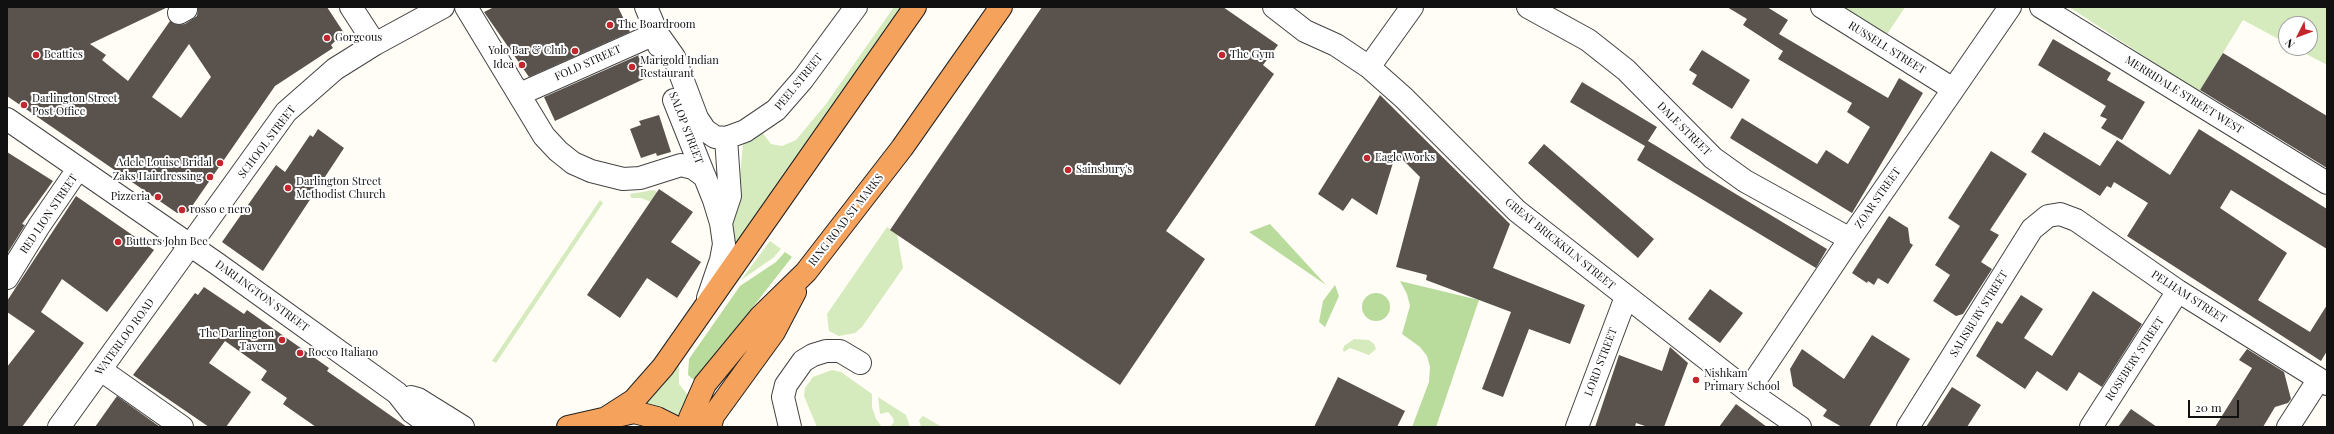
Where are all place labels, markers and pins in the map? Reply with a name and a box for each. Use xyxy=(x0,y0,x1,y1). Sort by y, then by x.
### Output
place label: The Boardroom xyxy=(618,18,695,32)
marker: The Boardroom xyxy=(605,20,615,30)
place label: Gorgeous xyxy=(335,31,382,45)
marker: Gorgeous xyxy=(322,33,332,43)
place label: Yolo Bar & Club xyxy=(488,44,567,58)
marker: Yolo Bar & Club xyxy=(570,46,580,56)
place label: Beatties xyxy=(44,48,83,62)
place label: The Gym xyxy=(1230,48,1275,62)
marker: Beatties xyxy=(31,50,41,60)
marker: The Gym xyxy=(1217,50,1227,60)
place label: Marigold Indian Restaurant xyxy=(640,54,719,80)
place label: Idea xyxy=(493,58,514,72)
marker: Idea xyxy=(517,60,527,70)
marker: Marigold Indian Restaurant xyxy=(627,62,637,72)
place label: Darlington Street Post Office xyxy=(32,92,117,118)
marker: Darlington Street Post Office xyxy=(19,100,29,110)
place label: Eagle Works xyxy=(1375,151,1435,165)
marker: Eagle Works xyxy=(1362,153,1372,163)
place label: Adele Louise Bridal xyxy=(117,156,212,170)
marker: Adele Louise Bridal xyxy=(215,158,225,168)
place label: Sainsbury's xyxy=(1076,163,1132,177)
marker: Sainsbury's xyxy=(1063,165,1073,175)
place label: Zaks Hairdressing xyxy=(113,170,202,184)
marker: Zaks Hairdressing xyxy=(205,172,215,182)
place label: Darlington Street Methodist Church xyxy=(296,175,385,201)
marker: Darlington Street Methodist Church xyxy=(283,183,293,193)
place label: Pizzeria xyxy=(111,190,150,204)
marker: Pizzeria xyxy=(153,192,163,202)
place label: rosso e nero xyxy=(190,203,250,217)
marker: rosso e nero xyxy=(177,205,187,215)
place label: Butters John Bee xyxy=(126,235,208,249)
marker: Butters John Bee xyxy=(113,237,123,247)
place label: The Darlington Tavern xyxy=(199,327,274,353)
marker: The Darlington Tavern xyxy=(277,335,287,345)
place label: Rocco Italiano xyxy=(308,346,378,360)
marker: Rocco Italiano xyxy=(295,348,305,358)
place label: Nishkam Primary School xyxy=(1704,367,1780,393)
marker: Nishkam Primary School xyxy=(1691,375,1701,385)

